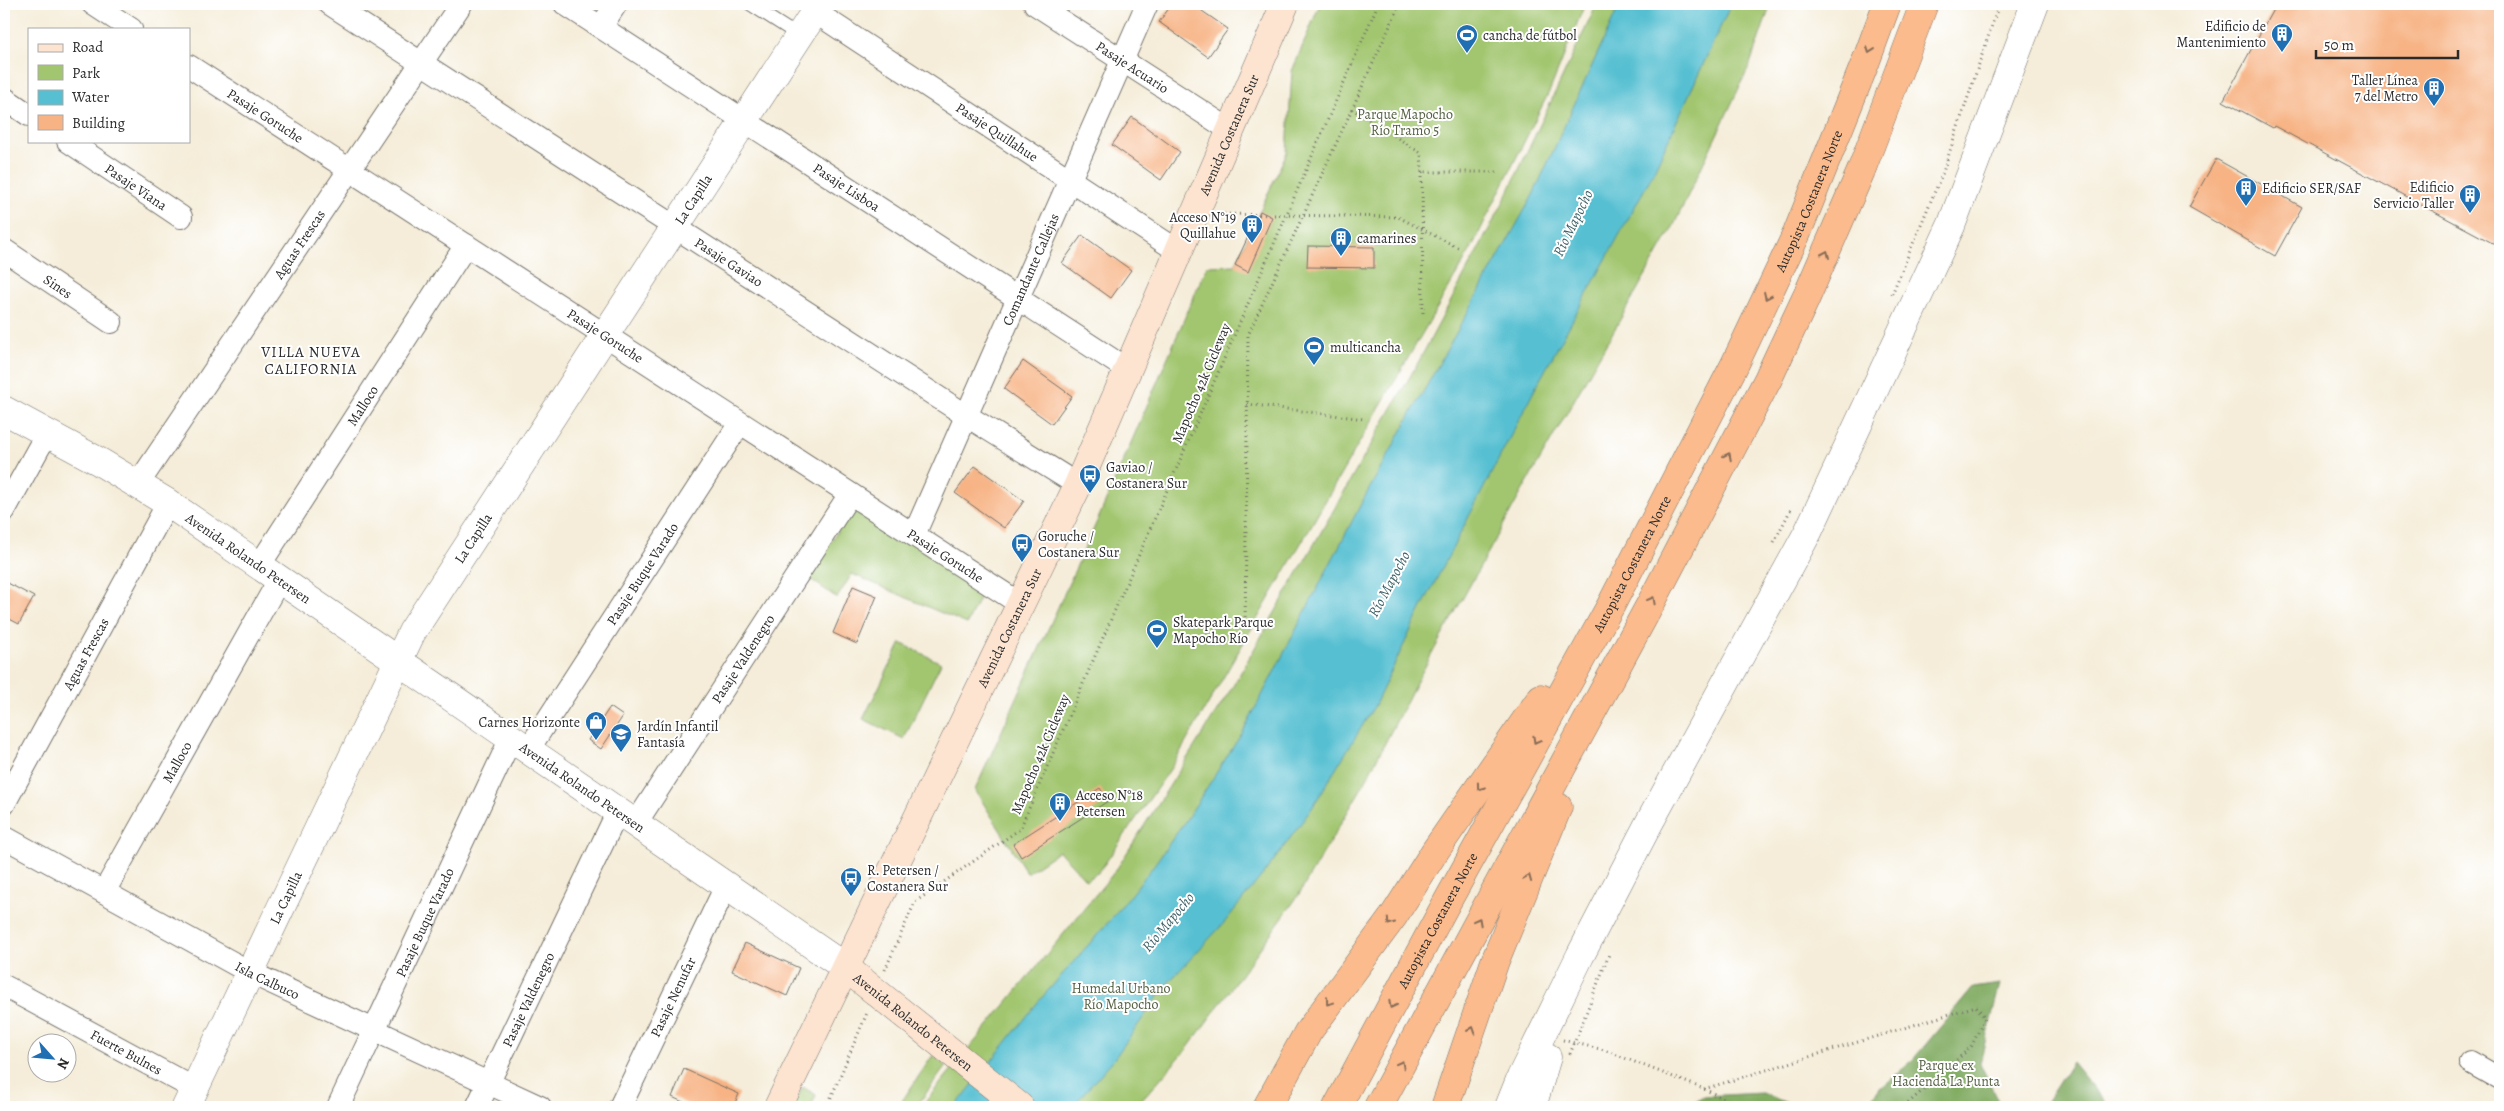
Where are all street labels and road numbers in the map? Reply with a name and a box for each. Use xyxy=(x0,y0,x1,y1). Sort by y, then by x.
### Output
street label: Pasaje Acuario xyxy=(1092,37,1172,98)
street label: Avenida Costanera Sur xyxy=(1194,71,1264,199)
street label: Pasaje Goruche xyxy=(223,84,307,148)
street label: Pasaje Quillahue xyxy=(952,98,1042,166)
street label: Autopista Costanera Norte xyxy=(1771,128,1847,276)
street label: Pasaje Viana xyxy=(101,159,171,215)
street label: Pasaje Lisboa xyxy=(809,159,884,216)
street label: La Capilla xyxy=(670,170,717,228)
street label: Aguas Frescas xyxy=(269,206,330,284)
street label: Comandante Callejas xyxy=(998,210,1064,329)
street label: Pasaje Gaviao xyxy=(691,233,766,292)
street label: Sines xyxy=(40,270,76,303)
street label: Pasaje Goruche xyxy=(563,304,647,368)
street label: Mapocho 42k Cicleway xyxy=(1168,320,1236,446)
street label: Malloco xyxy=(343,382,383,430)
street label: Autopista Costanera Norte xyxy=(1588,492,1676,637)
street label: Avenida Rolando Petersen xyxy=(181,508,315,608)
street label: La Capilla xyxy=(450,509,497,567)
street label: Pasaje Buque Varado xyxy=(602,519,683,629)
street label: Pasaje Goruche xyxy=(903,524,987,588)
street label: Avenida Costanera Sur xyxy=(972,565,1047,692)
street label: Pasaje Valdenegro xyxy=(707,611,779,707)
street label: Aguas Frescas xyxy=(58,615,114,695)
street label: Mapocho 42k Cicleway xyxy=(1007,691,1075,817)
street label: Avenida Rolando Petersen xyxy=(515,737,649,837)
street label: Malloco xyxy=(158,738,197,786)
street label: Autopista Costanera Norte xyxy=(1393,849,1482,993)
street label: Pasaje Buque Varado xyxy=(391,865,459,980)
street label: La Capilla xyxy=(265,868,307,927)
street label: Pasaje Valdenegro xyxy=(498,949,559,1050)
street label: Pasaje Nenufar xyxy=(646,954,701,1040)
street label: Isla Calbuco xyxy=(232,957,303,1004)
street label: Avenida Rolando Petersen xyxy=(848,968,977,1076)
street label: Fuerte Bulnes xyxy=(87,1025,165,1080)

